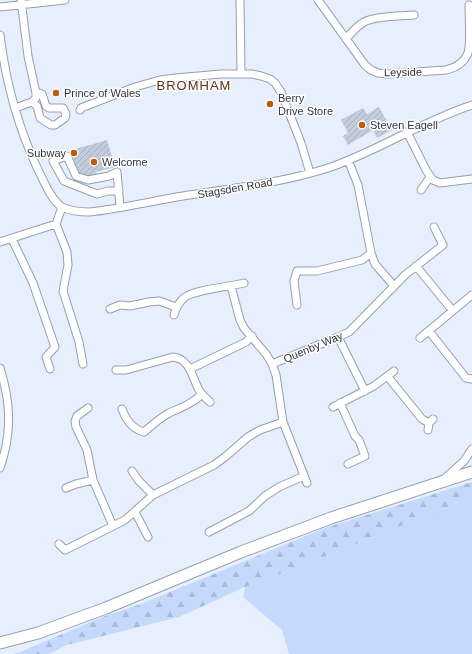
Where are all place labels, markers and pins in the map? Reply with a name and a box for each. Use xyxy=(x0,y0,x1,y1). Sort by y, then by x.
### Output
place label: Prince of Wales xyxy=(64,87,141,99)
marker: Prince of Wales xyxy=(51,88,61,98)
place label: Berry Drive Store xyxy=(278,92,333,117)
marker: Berry Drive Store xyxy=(265,99,275,109)
place label: Steven Eagell xyxy=(370,119,438,131)
marker: Steven Eagell xyxy=(357,120,367,130)
place label: Subway xyxy=(27,147,66,159)
marker: Subway xyxy=(69,148,79,158)
place label: Welcome xyxy=(102,156,148,168)
marker: Welcome xyxy=(89,157,99,167)

